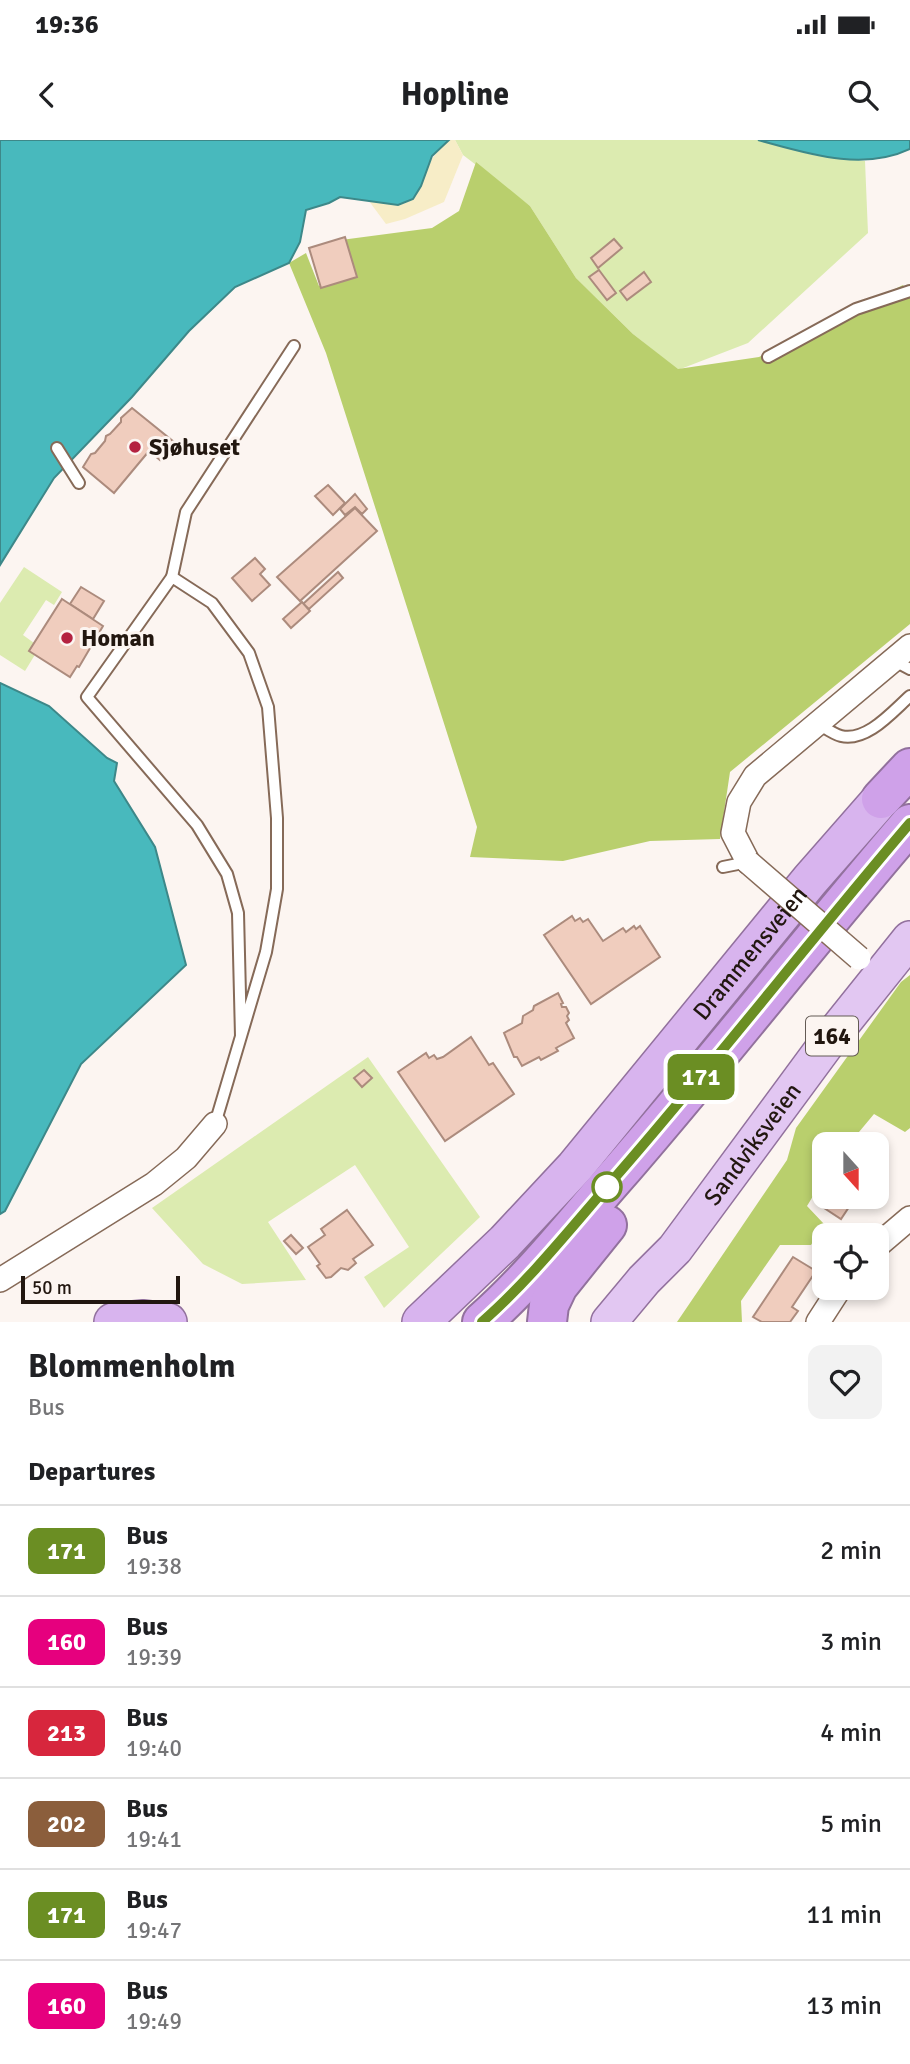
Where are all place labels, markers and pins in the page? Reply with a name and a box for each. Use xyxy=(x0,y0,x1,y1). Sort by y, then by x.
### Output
place label: Sjøhuset xyxy=(149,432,240,462)
marker: Sjøhuset xyxy=(127,439,143,455)
place label: Homan xyxy=(81,623,155,653)
marker: Homan xyxy=(59,630,75,646)
unlabelled marker xyxy=(592,1172,622,1202)

